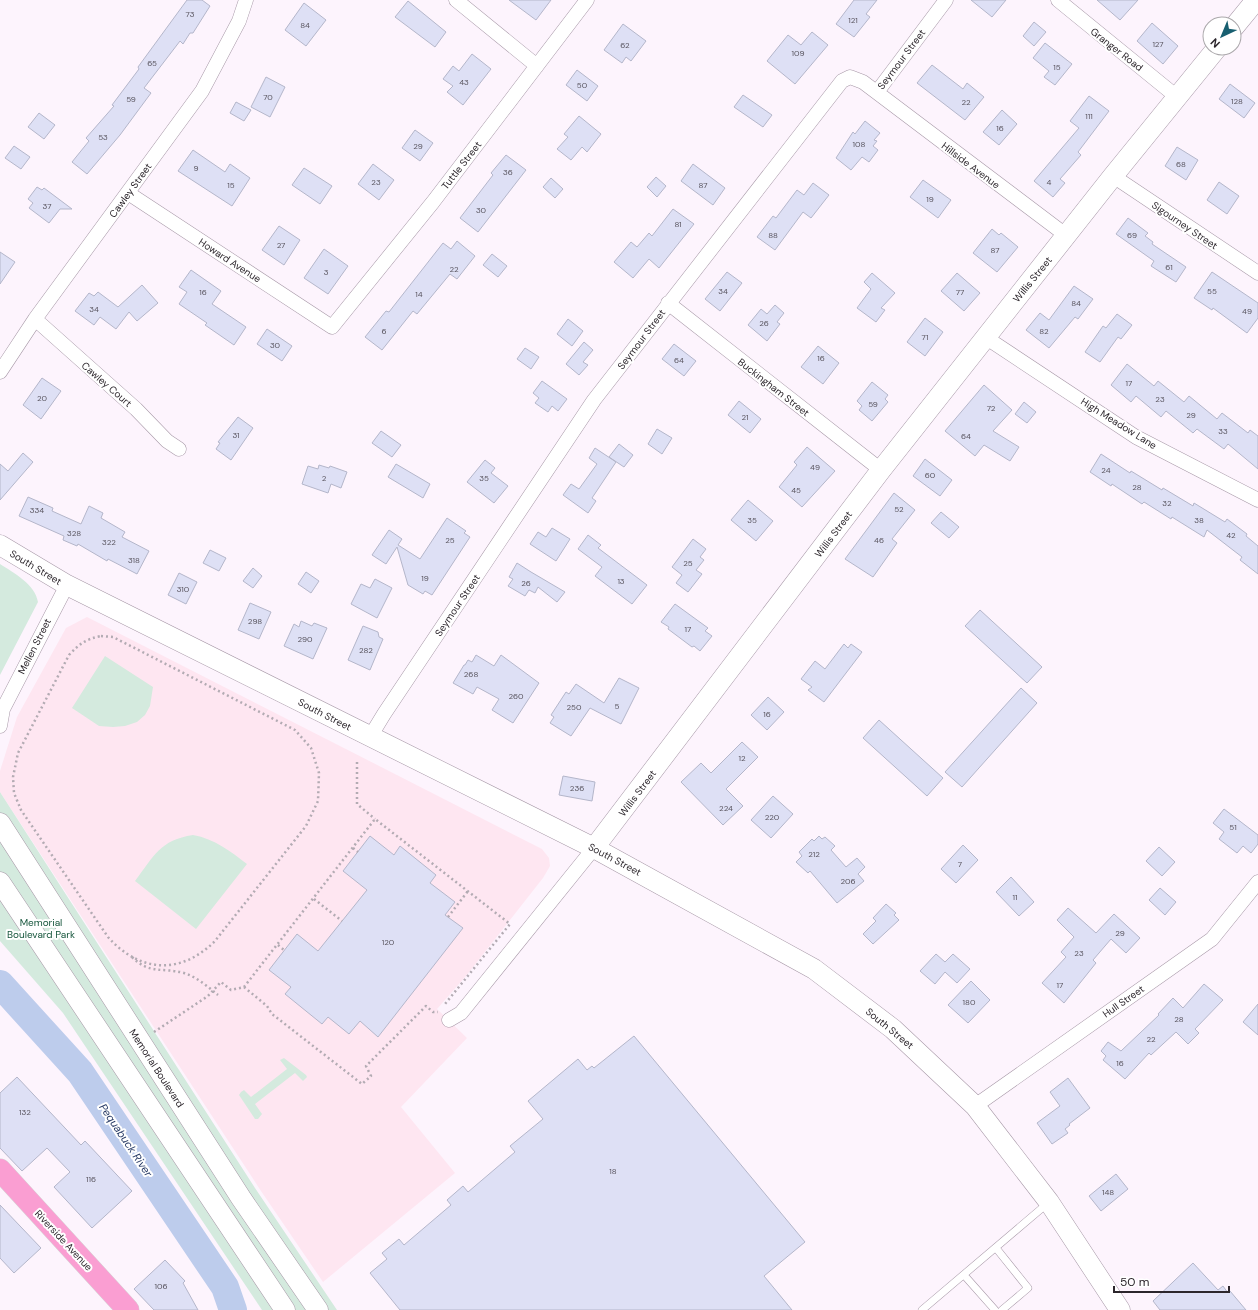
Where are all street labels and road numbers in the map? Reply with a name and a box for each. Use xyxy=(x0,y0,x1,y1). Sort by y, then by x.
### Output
street label: Granger Road xyxy=(1088,25,1146,74)
street label: Seymour Street xyxy=(875,27,928,92)
street label: Tuttle Street xyxy=(439,139,484,192)
street label: Hillside Avenue xyxy=(939,139,1003,192)
street label: Cawley Street xyxy=(106,160,155,220)
street label: Sigourney Street xyxy=(1149,199,1220,252)
street label: Howard Avenue xyxy=(196,235,264,286)
street label: Willis Street xyxy=(1010,254,1055,305)
street label: Seymour Street xyxy=(615,307,668,372)
street label: Buckingham Street xyxy=(735,355,812,419)
street label: Cawley Court xyxy=(79,359,135,410)
street label: High Meadow Lane xyxy=(1078,395,1159,452)
street label: Willis Street xyxy=(812,508,855,560)
street label: South Street xyxy=(7,547,64,588)
street label: Seymour Street xyxy=(432,572,483,639)
street label: Mellen Street xyxy=(15,616,54,676)
street label: South Street xyxy=(296,695,354,733)
street label: Willis Street xyxy=(616,767,659,819)
street label: South Street xyxy=(586,840,644,879)
street label: Hull Street xyxy=(1100,982,1147,1020)
street label: South Street xyxy=(863,1005,916,1052)
street label: Memorial Boulevard xyxy=(126,1027,187,1110)
street label: Riverside Avenue xyxy=(32,1207,95,1274)

